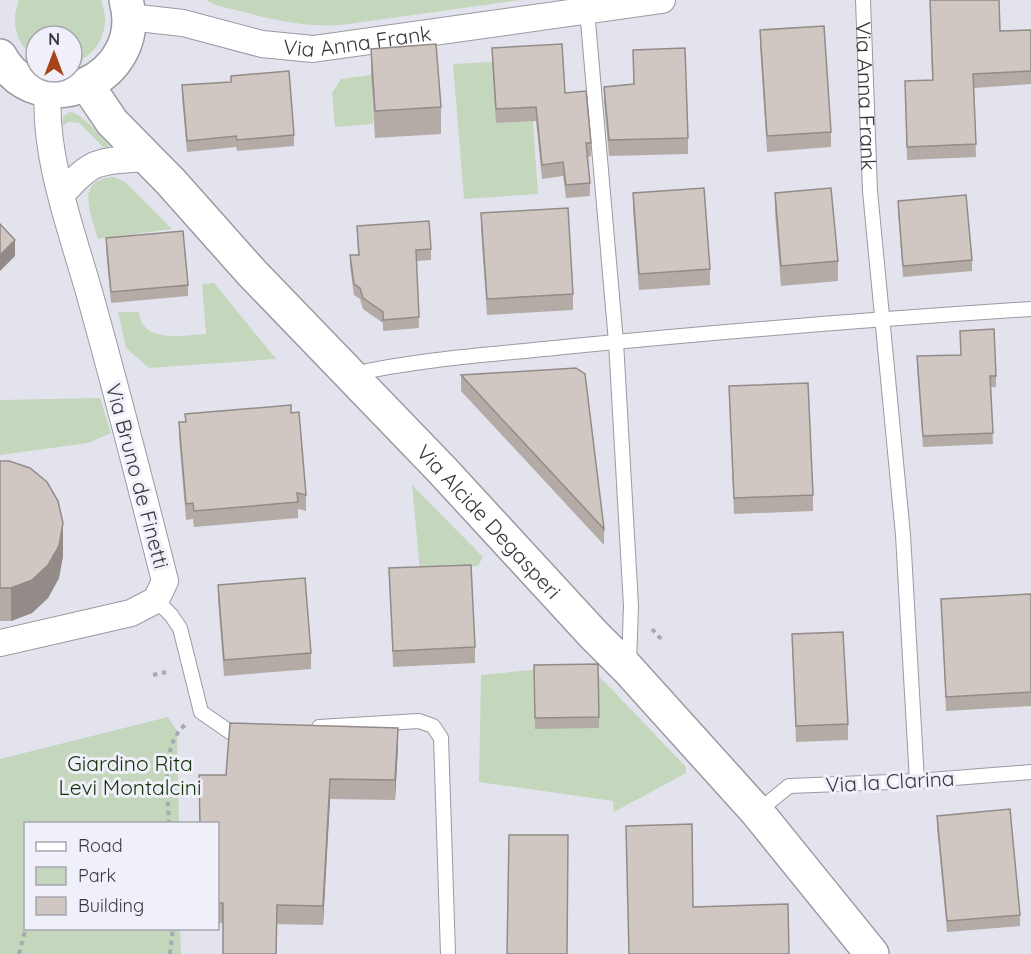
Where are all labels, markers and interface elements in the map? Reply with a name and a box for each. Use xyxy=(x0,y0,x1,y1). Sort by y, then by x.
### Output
street label: Via Anna Frank xyxy=(282,20,433,62)
street label: Via Anna Frank xyxy=(851,21,882,171)
north arrow xyxy=(24,24,84,84)
text: N xyxy=(48,29,60,49)
street label: Via Bruno de Finetti xyxy=(101,381,175,571)
street label: Via Alcide Degasperi xyxy=(411,439,567,604)
park label: Giardino Rita Levi Montalcini xyxy=(59,750,201,800)
street label: Via la Clarina xyxy=(825,765,955,797)
legend xyxy=(24,822,219,930)
text: Road xyxy=(78,834,123,857)
text: Park xyxy=(78,864,116,887)
text: Building xyxy=(78,894,144,917)

